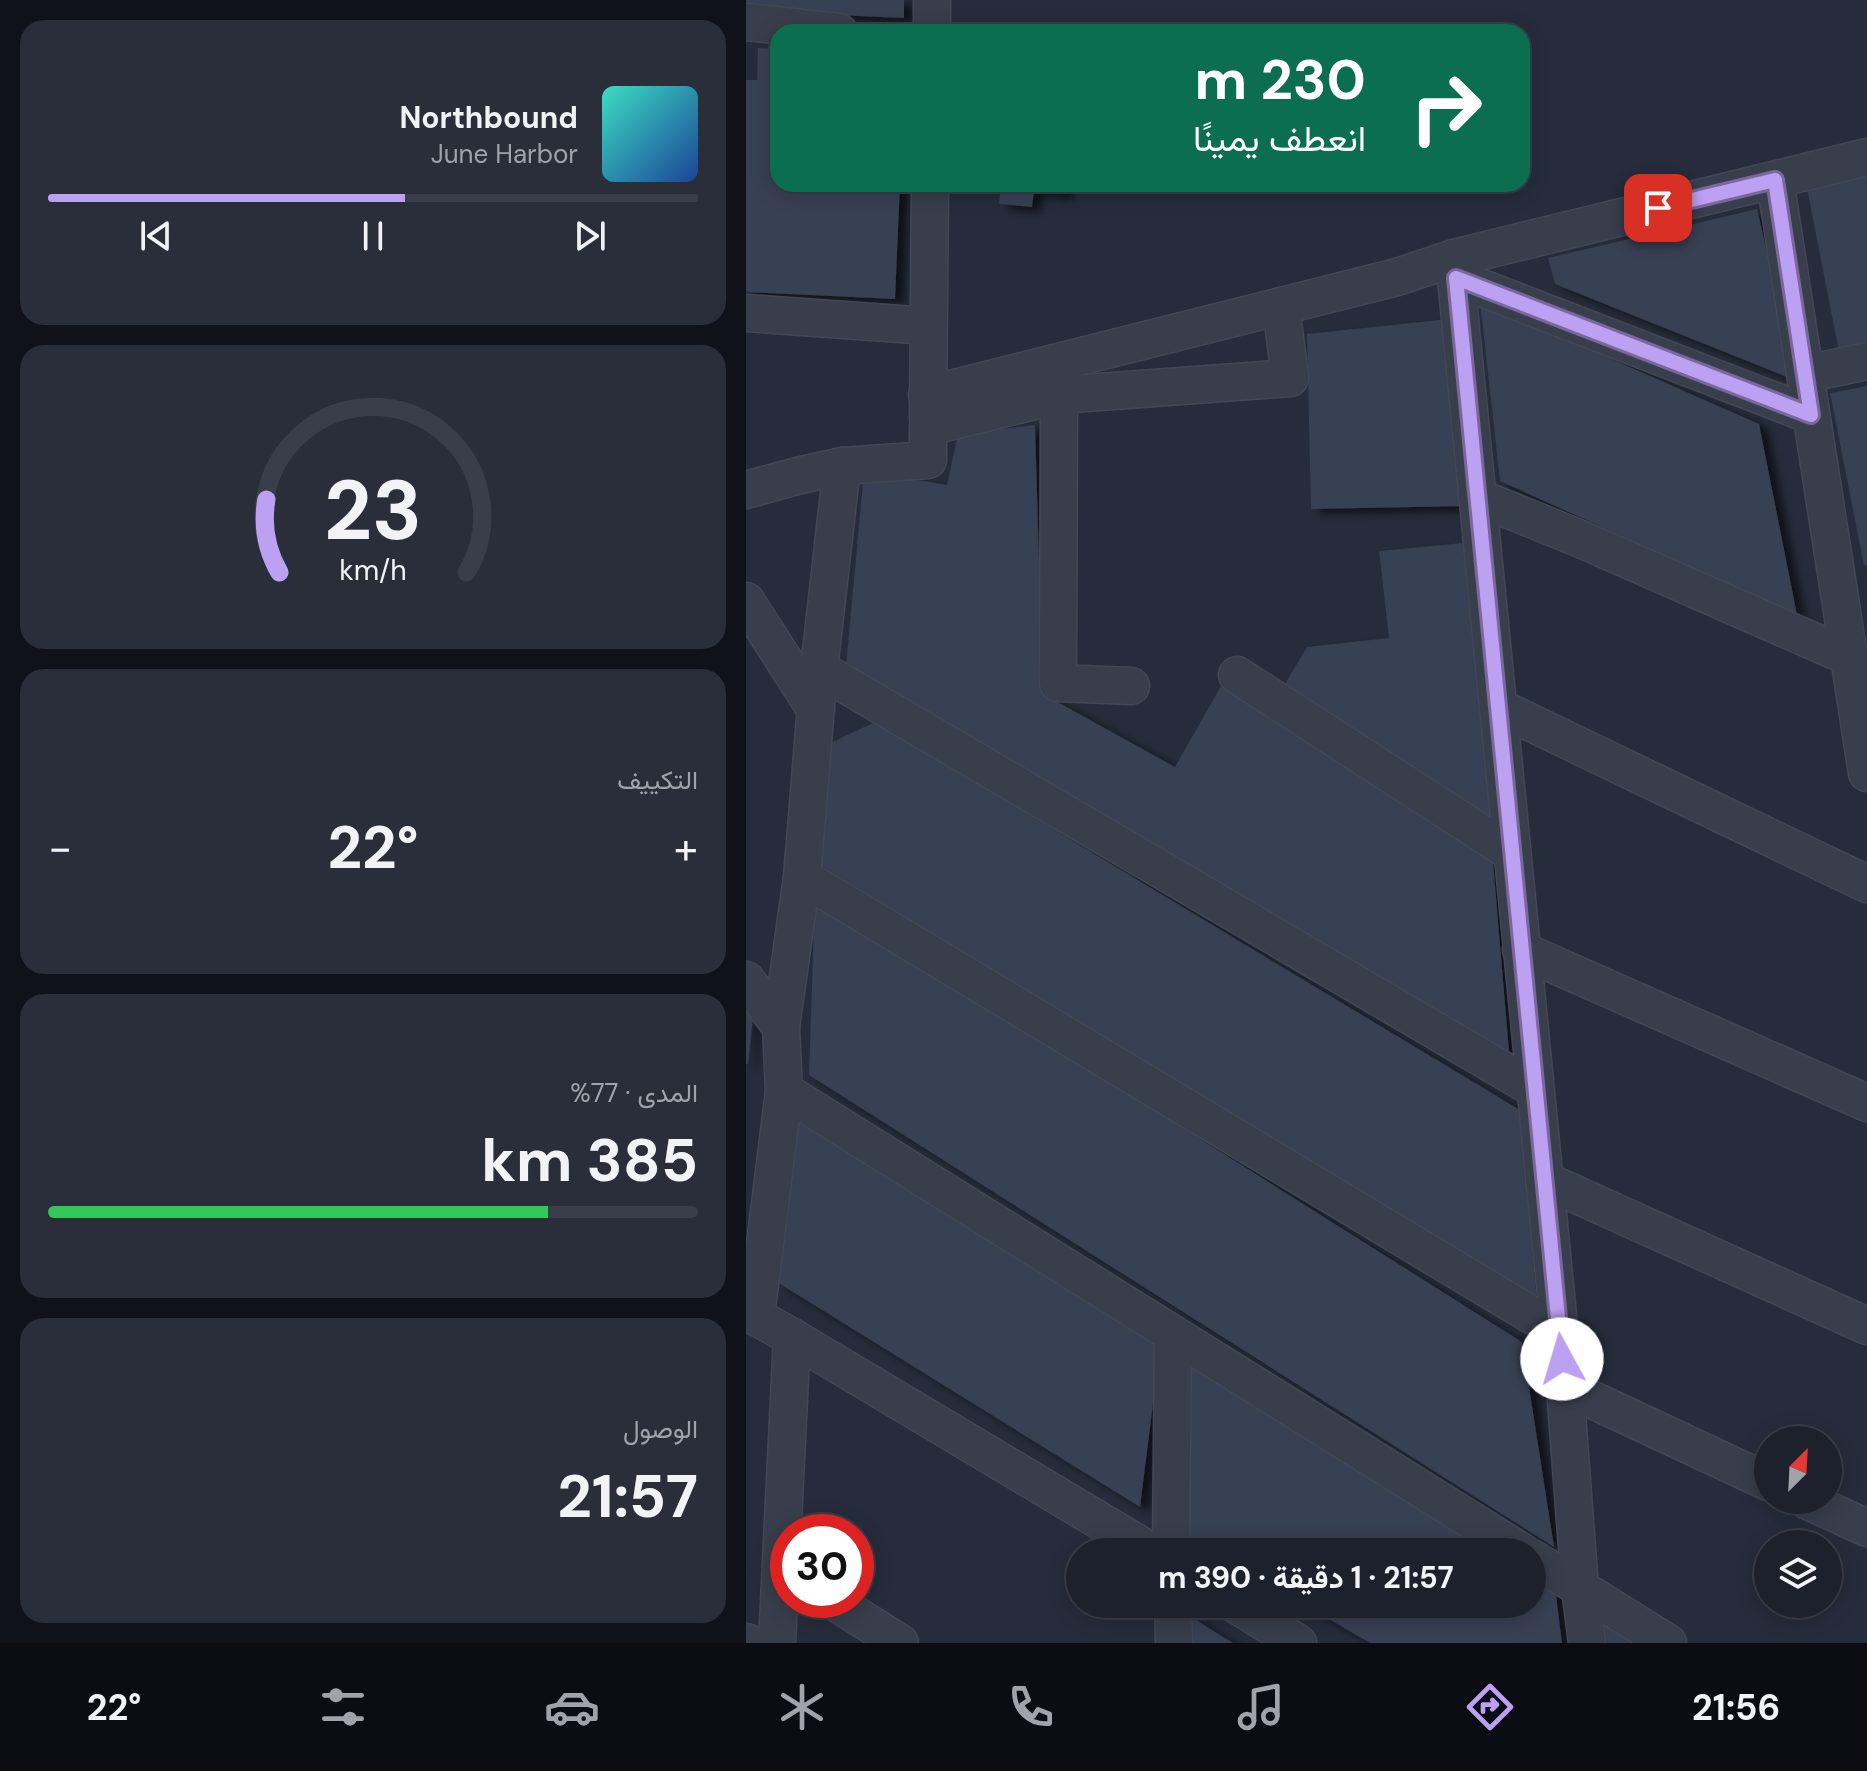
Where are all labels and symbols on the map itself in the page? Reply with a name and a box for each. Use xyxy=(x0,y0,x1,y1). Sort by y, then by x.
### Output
pin xyxy=(1624,174,1692,242)
position arrow xyxy=(1520,1317,1604,1401)
north arrow xyxy=(1754,1426,1842,1514)
speed limit sign: 30 xyxy=(770,1514,874,1618)

